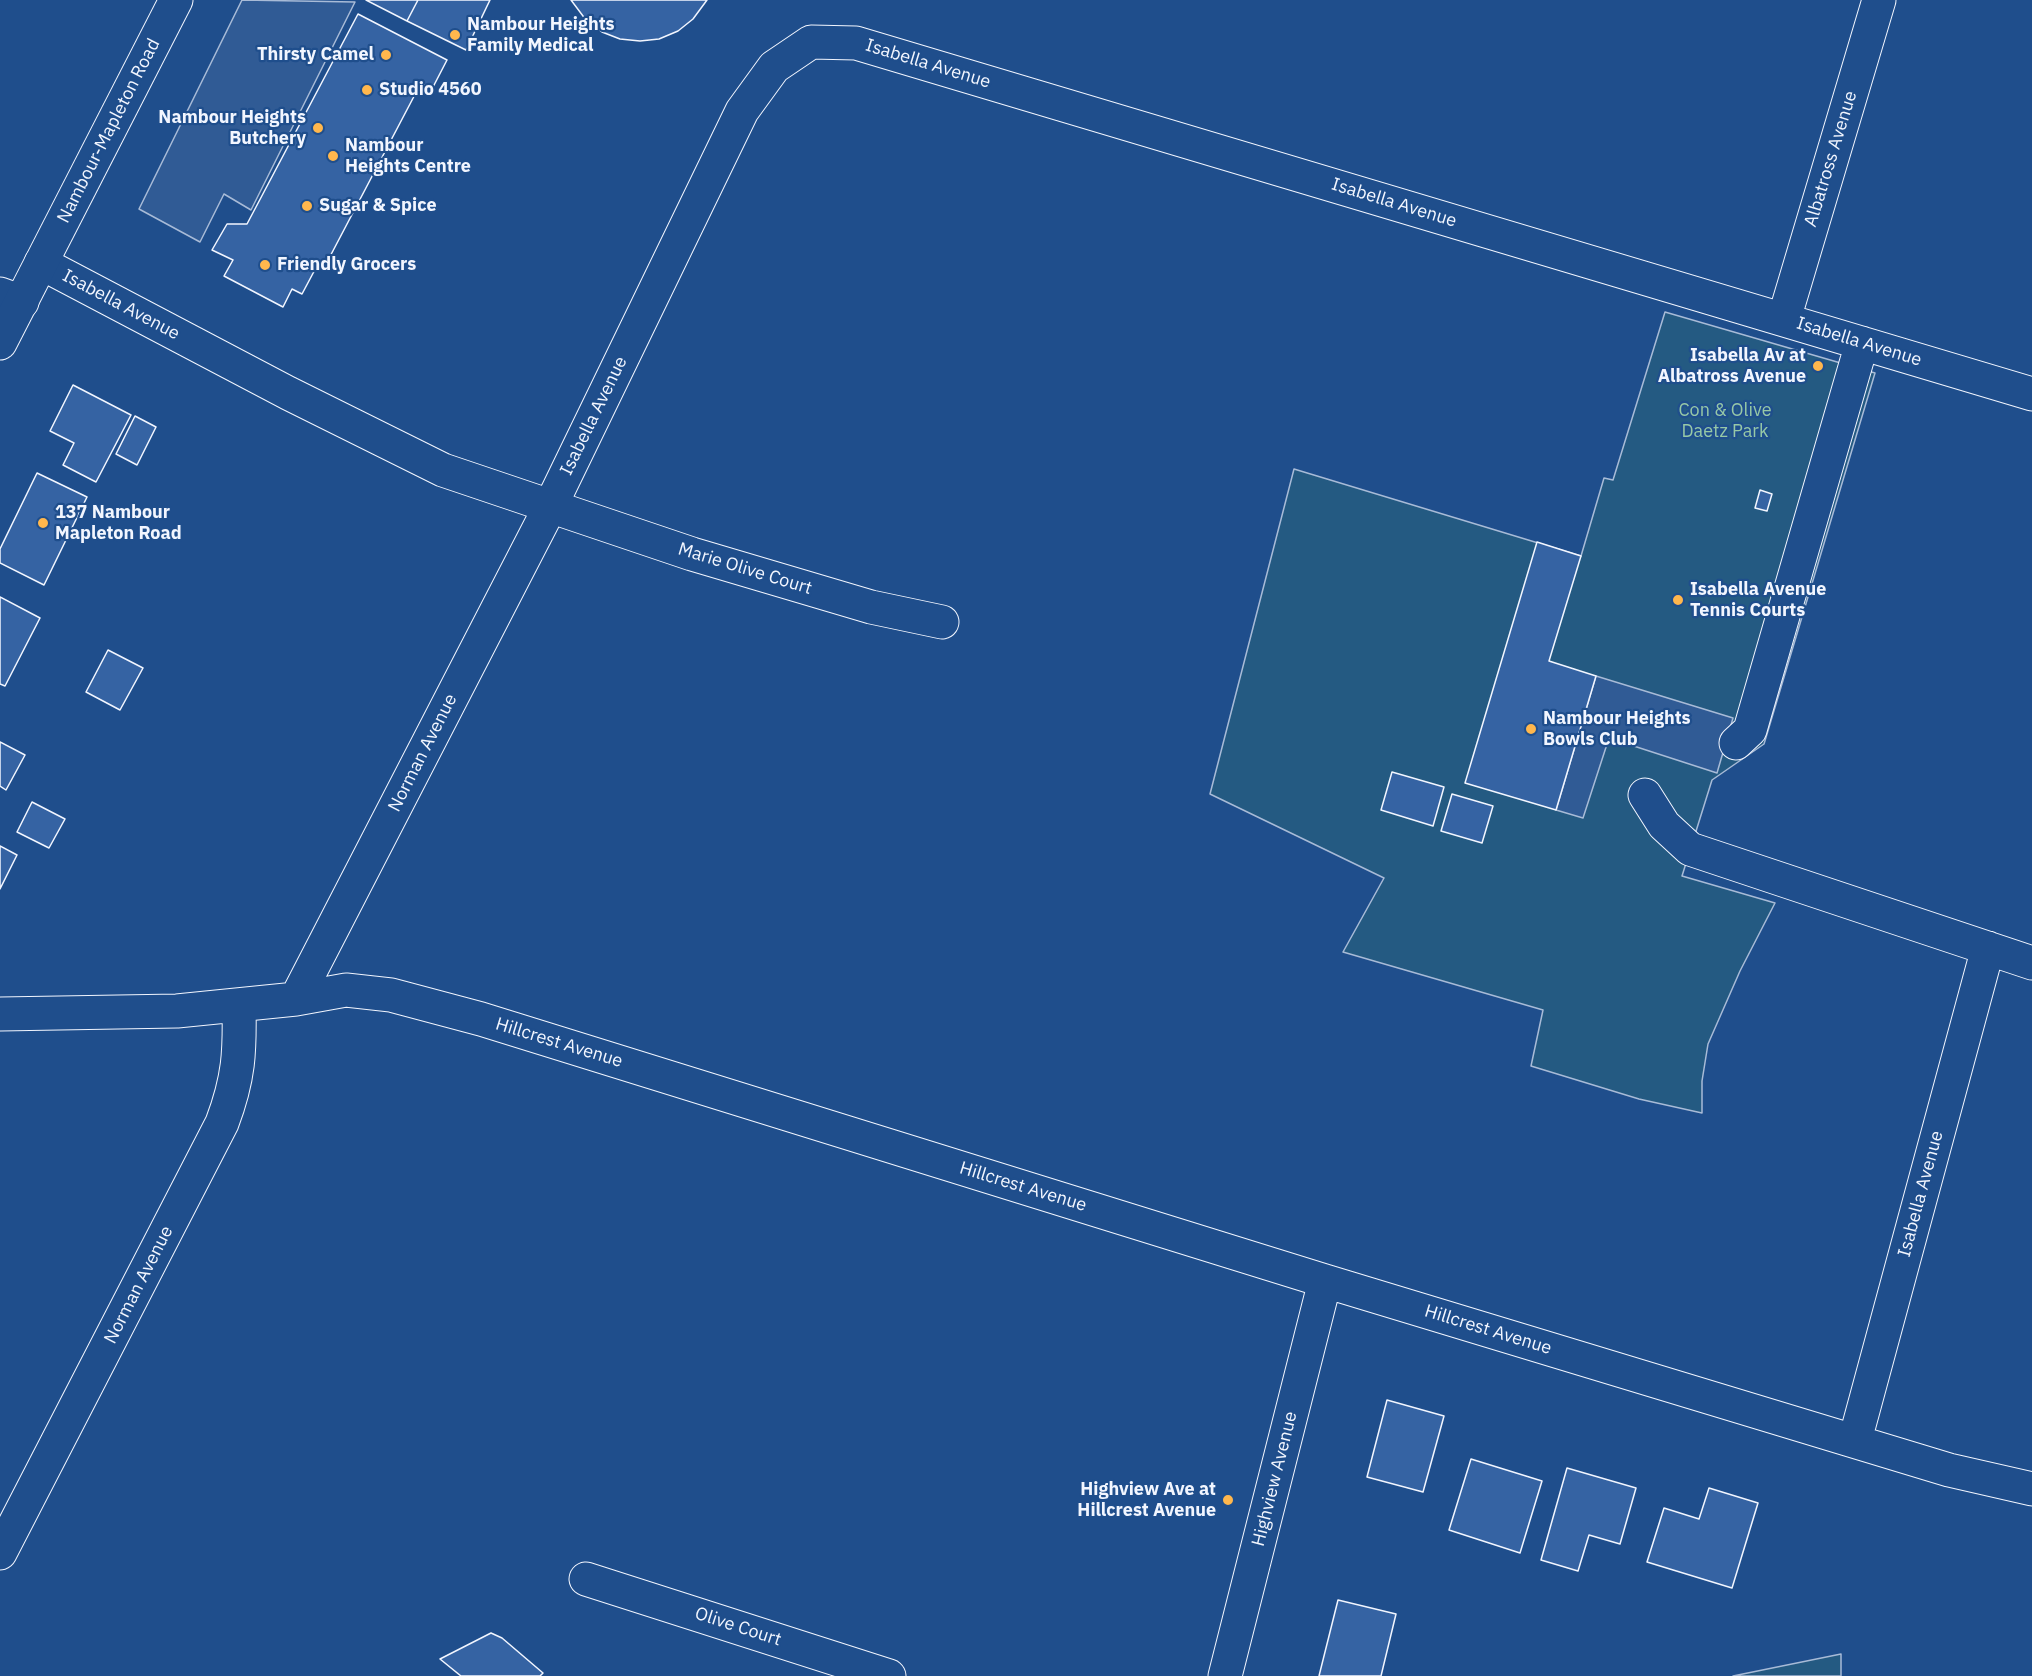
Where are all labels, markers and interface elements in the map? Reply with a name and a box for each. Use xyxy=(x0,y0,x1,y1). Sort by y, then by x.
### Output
place label: Nambour Heights Family Medical xyxy=(467,14,615,57)
marker: Nambour Heights Family Medical xyxy=(448,28,462,42)
street label: Nambour-Mapleton Road xyxy=(53,35,165,227)
street label: Isabella Avenue xyxy=(863,35,993,93)
place label: Thirsty Camel xyxy=(257,44,374,66)
marker: Thirsty Camel xyxy=(379,48,393,62)
place label: Studio 4560 xyxy=(379,79,481,101)
marker: Studio 4560 xyxy=(360,83,374,97)
street label: Albatross Avenue xyxy=(1800,88,1862,230)
place label: Nambour Heights Butchery xyxy=(158,107,306,150)
marker: Nambour Heights Butchery xyxy=(311,121,325,135)
place label: Nambour Heights Centre xyxy=(345,135,471,178)
marker: Nambour Heights Centre xyxy=(326,149,340,163)
street label: Isabella Avenue xyxy=(1329,174,1459,232)
place label: Sugar & Spice xyxy=(319,195,437,217)
marker: Sugar & Spice xyxy=(300,199,314,213)
place label: Friendly Grocers xyxy=(277,254,416,276)
marker: Friendly Grocers xyxy=(258,258,272,272)
street label: Isabella Avenue xyxy=(59,265,183,345)
street label: Isabella Avenue xyxy=(1794,313,1924,371)
place label: Isabella Av at Albatross Avenue xyxy=(1658,345,1806,388)
street label: Isabella Avenue xyxy=(556,353,632,479)
marker: Isabella Av at Albatross Avenue xyxy=(1811,359,1825,373)
park label: Con & Olive Daetz Park xyxy=(1678,400,1772,442)
place label: 137 Nambour Mapleton Road xyxy=(55,502,182,544)
marker: 137 Nambour Mapleton Road xyxy=(36,516,50,530)
street label: Marie Olive Court xyxy=(675,538,815,600)
place label: Isabella Avenue Tennis Courts xyxy=(1690,579,1826,622)
marker: Isabella Avenue Tennis Courts xyxy=(1671,593,1685,607)
street label: Norman Avenue xyxy=(384,690,462,816)
place label: Nambour Heights Bowls Club xyxy=(1543,708,1691,750)
marker: Nambour Heights Bowls Club xyxy=(1524,722,1538,736)
street label: Hillcrest Avenue xyxy=(493,1013,625,1073)
street label: Isabella Avenue xyxy=(1894,1129,1948,1259)
street label: Hillcrest Avenue xyxy=(957,1157,1089,1217)
street label: Norman Avenue xyxy=(100,1222,178,1348)
street label: Hillcrest Avenue xyxy=(1422,1300,1554,1360)
street label: Highview Avenue xyxy=(1248,1409,1302,1549)
place label: Highview Ave at Hillcrest Avenue xyxy=(1077,1479,1216,1522)
marker: Highview Ave at Hillcrest Avenue xyxy=(1221,1493,1235,1507)
street label: Olive Court xyxy=(692,1603,784,1651)

